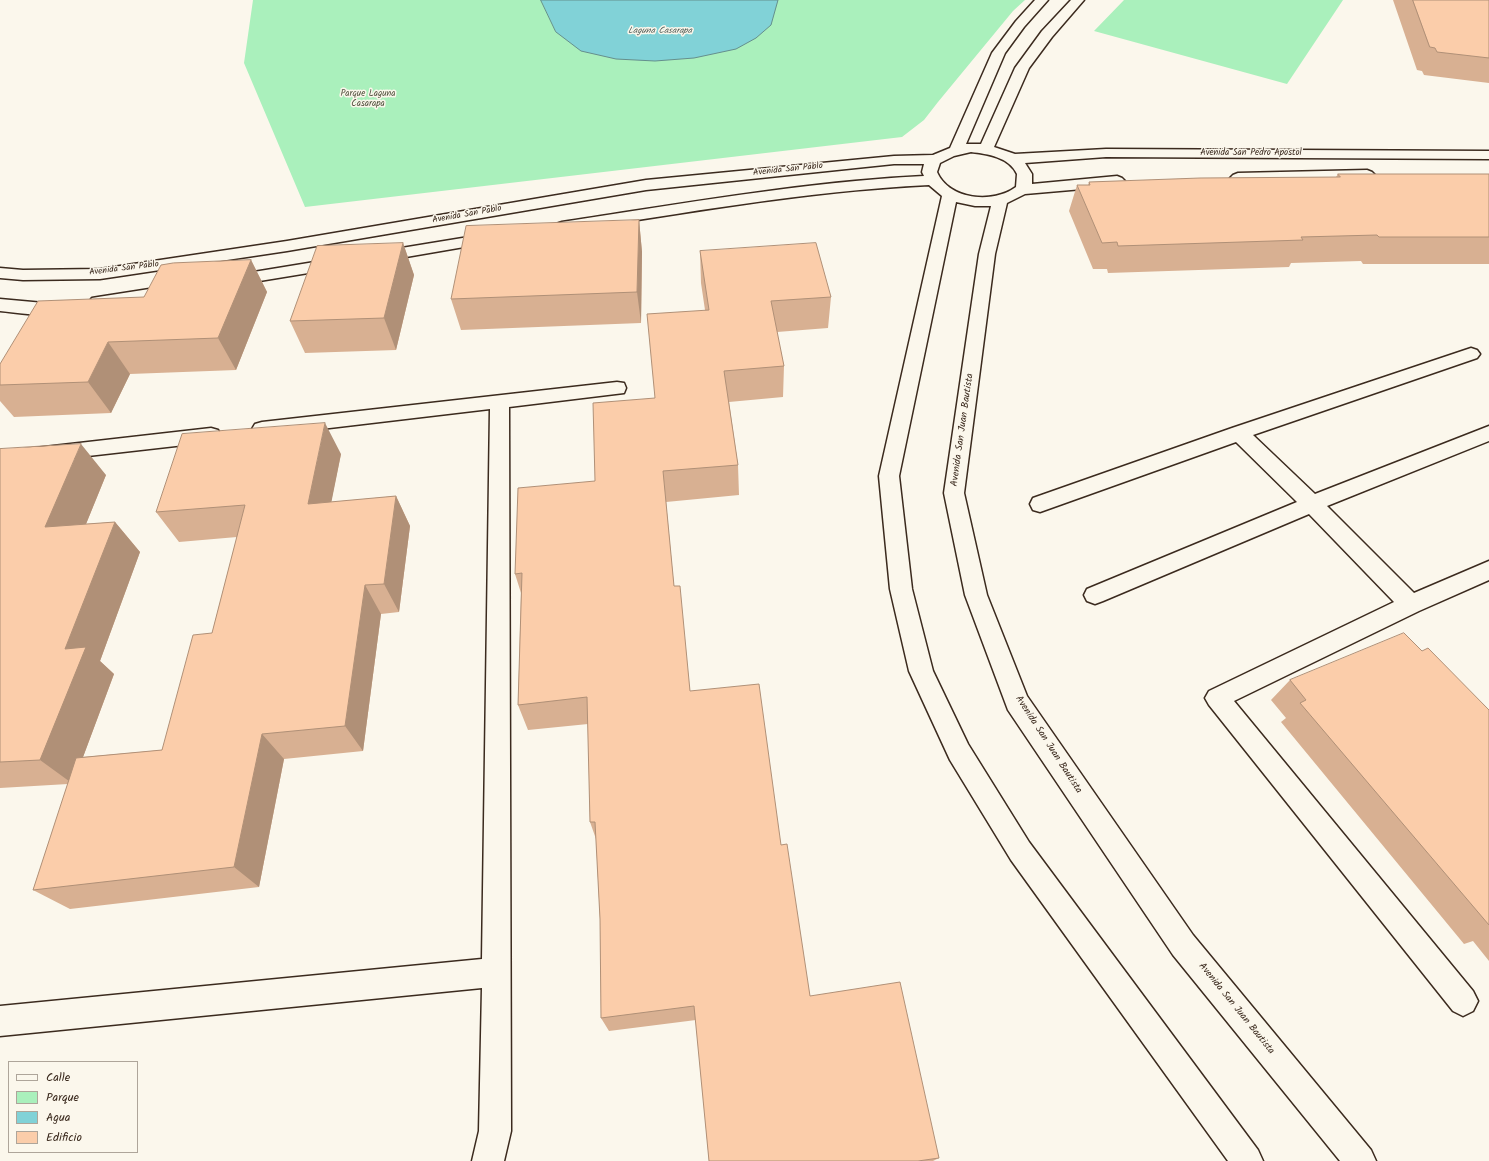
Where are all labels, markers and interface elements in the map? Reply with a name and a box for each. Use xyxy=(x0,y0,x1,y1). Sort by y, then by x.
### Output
water label: Laguna Casarapa xyxy=(628,26,692,36)
park label: Parque Laguna Casarapa xyxy=(340,89,396,110)
street label: Avenida San Pedro Apostol xyxy=(1200,148,1302,158)
street label: Avenida San Pablo xyxy=(753,161,823,179)
street label: Avenida San Pablo xyxy=(432,204,502,226)
street label: Avenida San Pablo xyxy=(89,259,159,279)
street label: Avenida San Juan Bautista xyxy=(949,373,977,487)
street label: Avenida San Juan Bautista xyxy=(1012,694,1084,796)
street label: Avenida San Juan Bautista xyxy=(1195,961,1277,1057)
legend xyxy=(8,1061,138,1153)
text: Calle xyxy=(46,1068,70,1087)
text: Parque xyxy=(46,1088,79,1107)
text: Agua xyxy=(46,1108,70,1127)
text: Edificio xyxy=(46,1128,82,1147)

